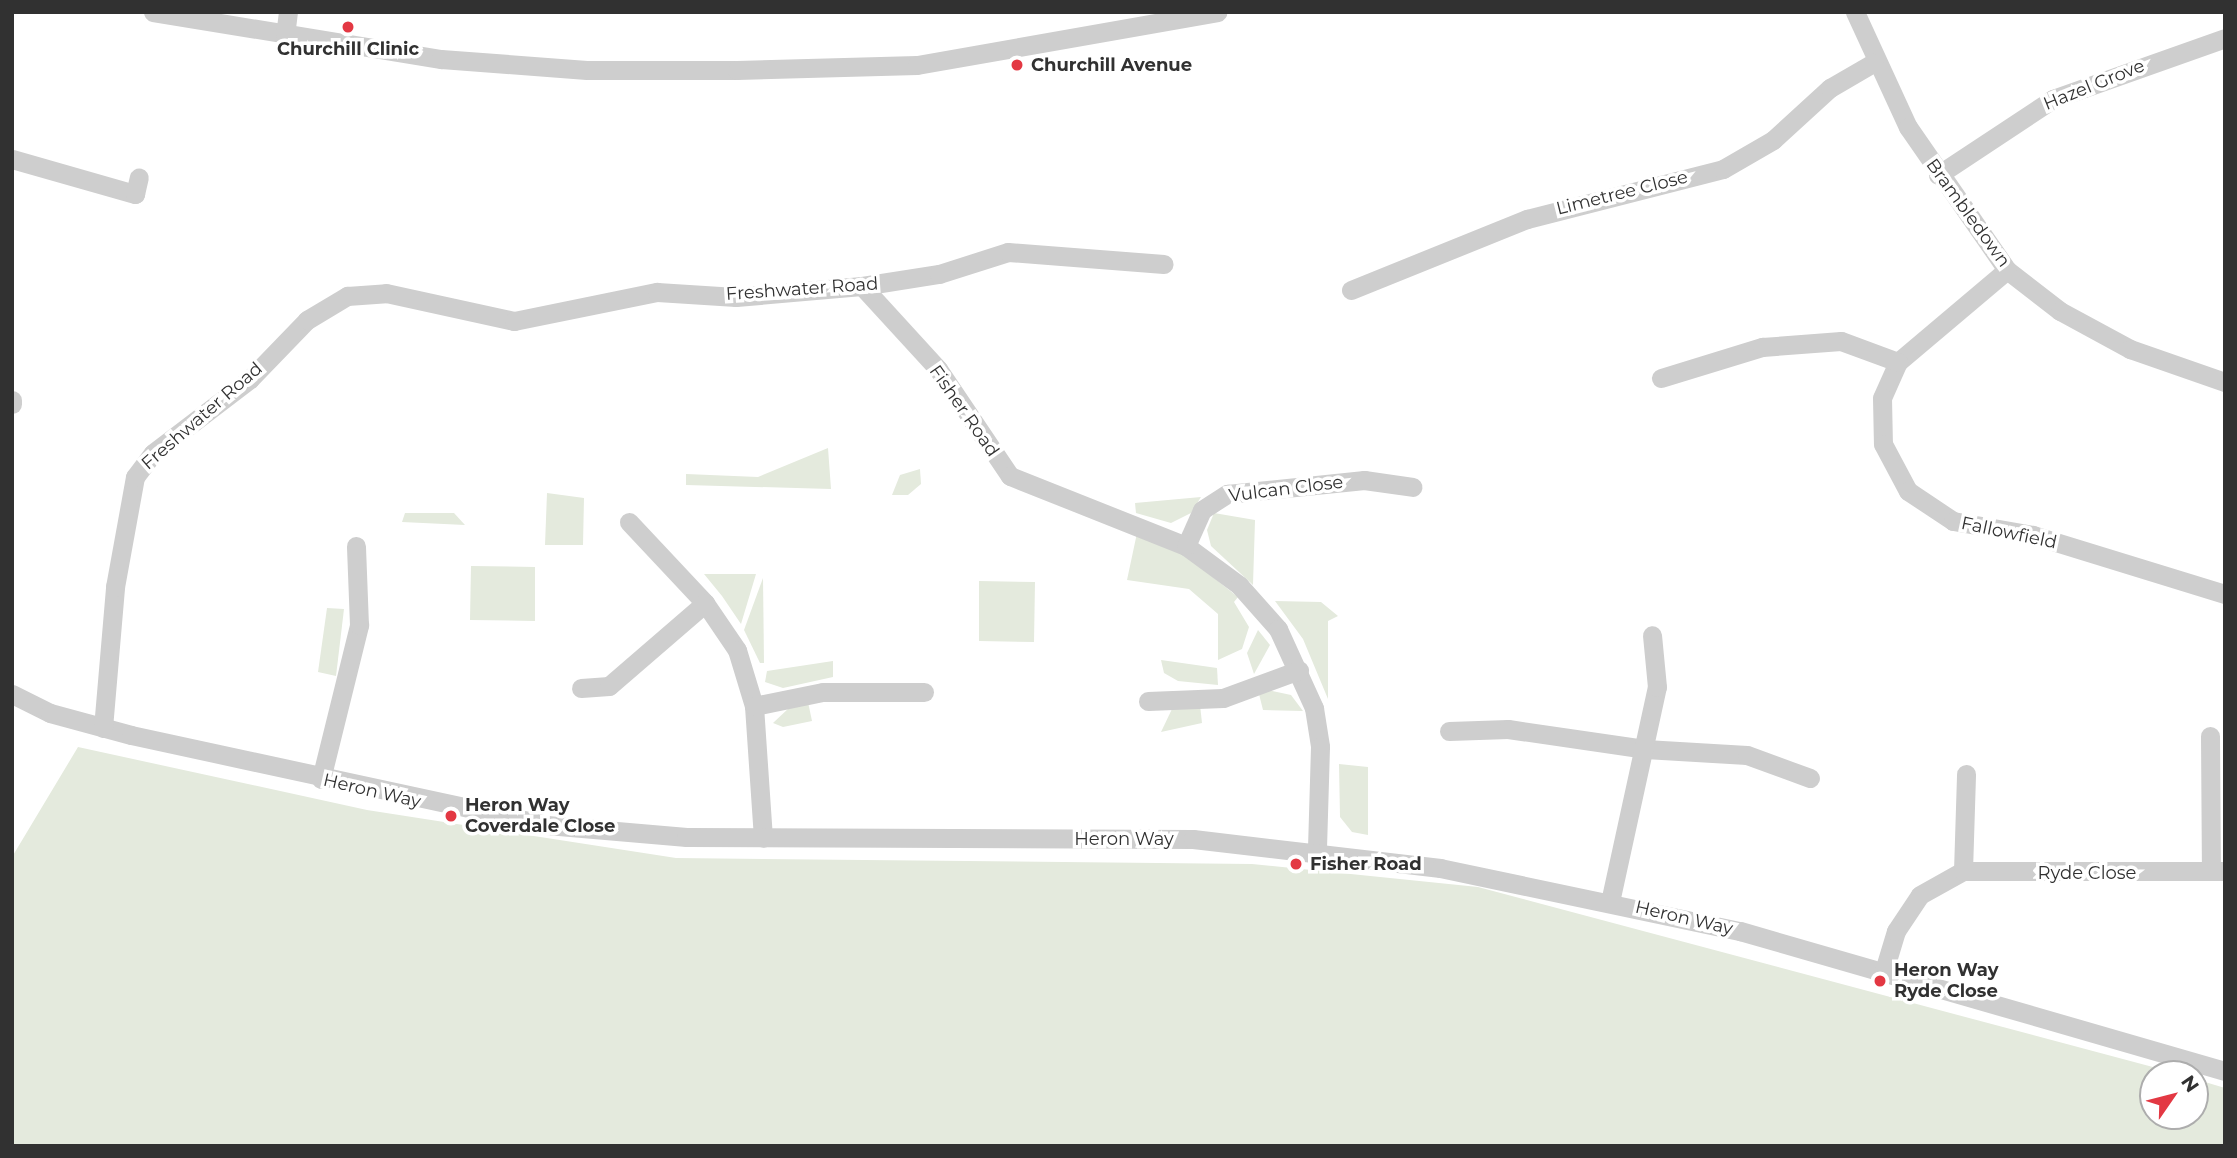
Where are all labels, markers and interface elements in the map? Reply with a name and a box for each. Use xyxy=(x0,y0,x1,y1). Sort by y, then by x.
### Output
marker: Churchill Clinic xyxy=(340,19,356,35)
place label: Churchill Clinic xyxy=(277,38,419,60)
place label: Churchill Avenue xyxy=(1031,54,1192,76)
street label: Hazel Grove xyxy=(2040,55,2148,115)
marker: Churchill Avenue xyxy=(1009,57,1025,73)
street label: Brambledown xyxy=(1921,155,2015,271)
street label: Limetree Close xyxy=(1554,166,1690,220)
street label: Freshwater Road xyxy=(725,273,879,305)
street label: Freshwater Road xyxy=(137,358,267,474)
street label: Fisher Road xyxy=(924,361,1004,461)
street label: Vulcan Close xyxy=(1228,471,1344,507)
street label: Fallowfield xyxy=(1959,512,2059,554)
street label: Heron Way xyxy=(321,769,423,813)
place label: Heron Way Coverdale Close xyxy=(465,795,615,838)
marker: Heron Way Coverdale Close xyxy=(443,808,459,824)
street label: Heron Way xyxy=(1074,828,1174,850)
place label: Fisher Road xyxy=(1310,853,1422,875)
marker: Fisher Road xyxy=(1288,856,1304,872)
street label: Ryde Close xyxy=(2038,862,2136,884)
street label: Heron Way xyxy=(1633,896,1735,940)
place label: Heron Way Ryde Close xyxy=(1894,960,1998,1002)
marker: Heron Way Ryde Close xyxy=(1872,973,1888,989)
north arrow xyxy=(2139,1060,2209,1130)
text: N xyxy=(2176,1071,2204,1097)

